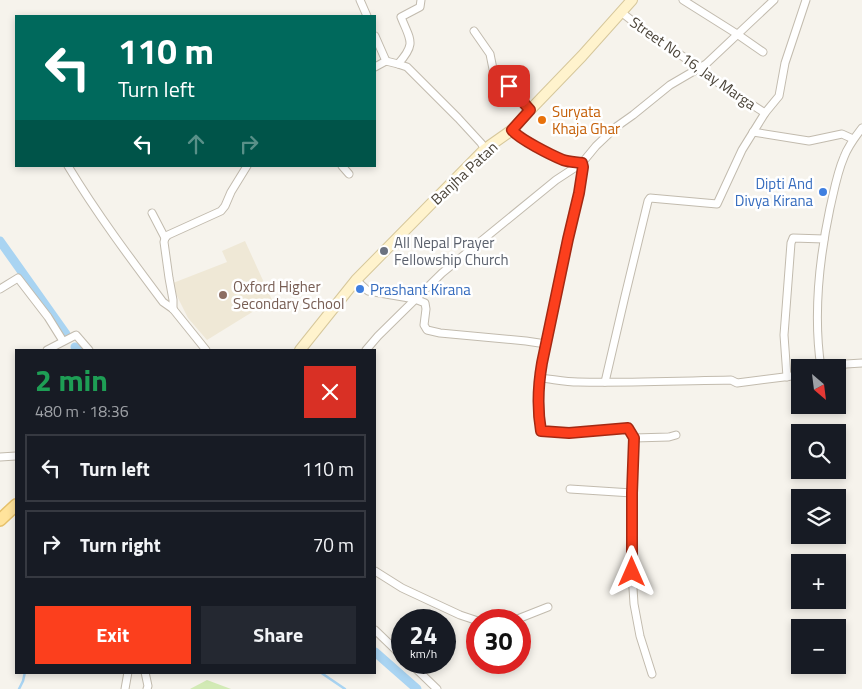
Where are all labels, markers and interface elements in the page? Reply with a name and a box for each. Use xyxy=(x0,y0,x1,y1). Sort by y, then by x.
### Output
street label: Street No 16, Jay Marga xyxy=(625,11,761,116)
text: 110 m xyxy=(118,24,214,78)
icon: left xyxy=(35,35,100,100)
pin xyxy=(488,65,530,107)
text: Turn left xyxy=(118,72,195,106)
icon: arrive xyxy=(495,72,523,100)
place label: Suryata Khaja Ghar xyxy=(552,100,620,140)
marker: Suryata Khaja Ghar xyxy=(536,114,548,126)
icon: left xyxy=(129,130,157,158)
icon: ahead xyxy=(182,130,210,158)
icon: right xyxy=(235,130,263,158)
street label: Banjha Patan xyxy=(425,136,503,210)
place label: Dipti And Divya Kirana xyxy=(735,172,813,212)
marker: Dipti And Divya Kirana xyxy=(817,186,829,198)
place label: All Nepal Prayer Fellowship Church xyxy=(394,231,509,271)
marker: All Nepal Prayer Fellowship Church xyxy=(378,245,390,257)
place label: Oxford Higher Secondary School xyxy=(233,275,344,315)
place label: Prashant Kirana xyxy=(370,278,471,301)
marker: Prashant Kirana xyxy=(354,283,366,295)
marker: Oxford Higher Secondary School xyxy=(217,289,229,301)
text: 2 min xyxy=(35,357,108,403)
north arrow xyxy=(791,359,846,414)
map controls xyxy=(791,359,846,674)
button: close xyxy=(304,366,356,418)
text: 480 m · 18:36 xyxy=(35,399,129,423)
button: search xyxy=(791,424,846,479)
icon: left xyxy=(37,454,65,482)
text: Turn left xyxy=(80,454,150,483)
text: 110 m xyxy=(302,454,354,483)
button: layers xyxy=(791,489,846,544)
icon: right xyxy=(37,530,65,558)
text: Turn right xyxy=(80,530,161,559)
text: 70 m xyxy=(313,530,354,559)
position arrow xyxy=(605,545,657,597)
button: + xyxy=(791,554,846,609)
button: Exit xyxy=(35,606,191,664)
button: Share xyxy=(201,606,356,664)
speed limit sign: 30 xyxy=(466,609,531,674)
text: 24 xyxy=(409,616,438,654)
button: − xyxy=(791,619,846,674)
text: km/h xyxy=(410,644,437,663)

